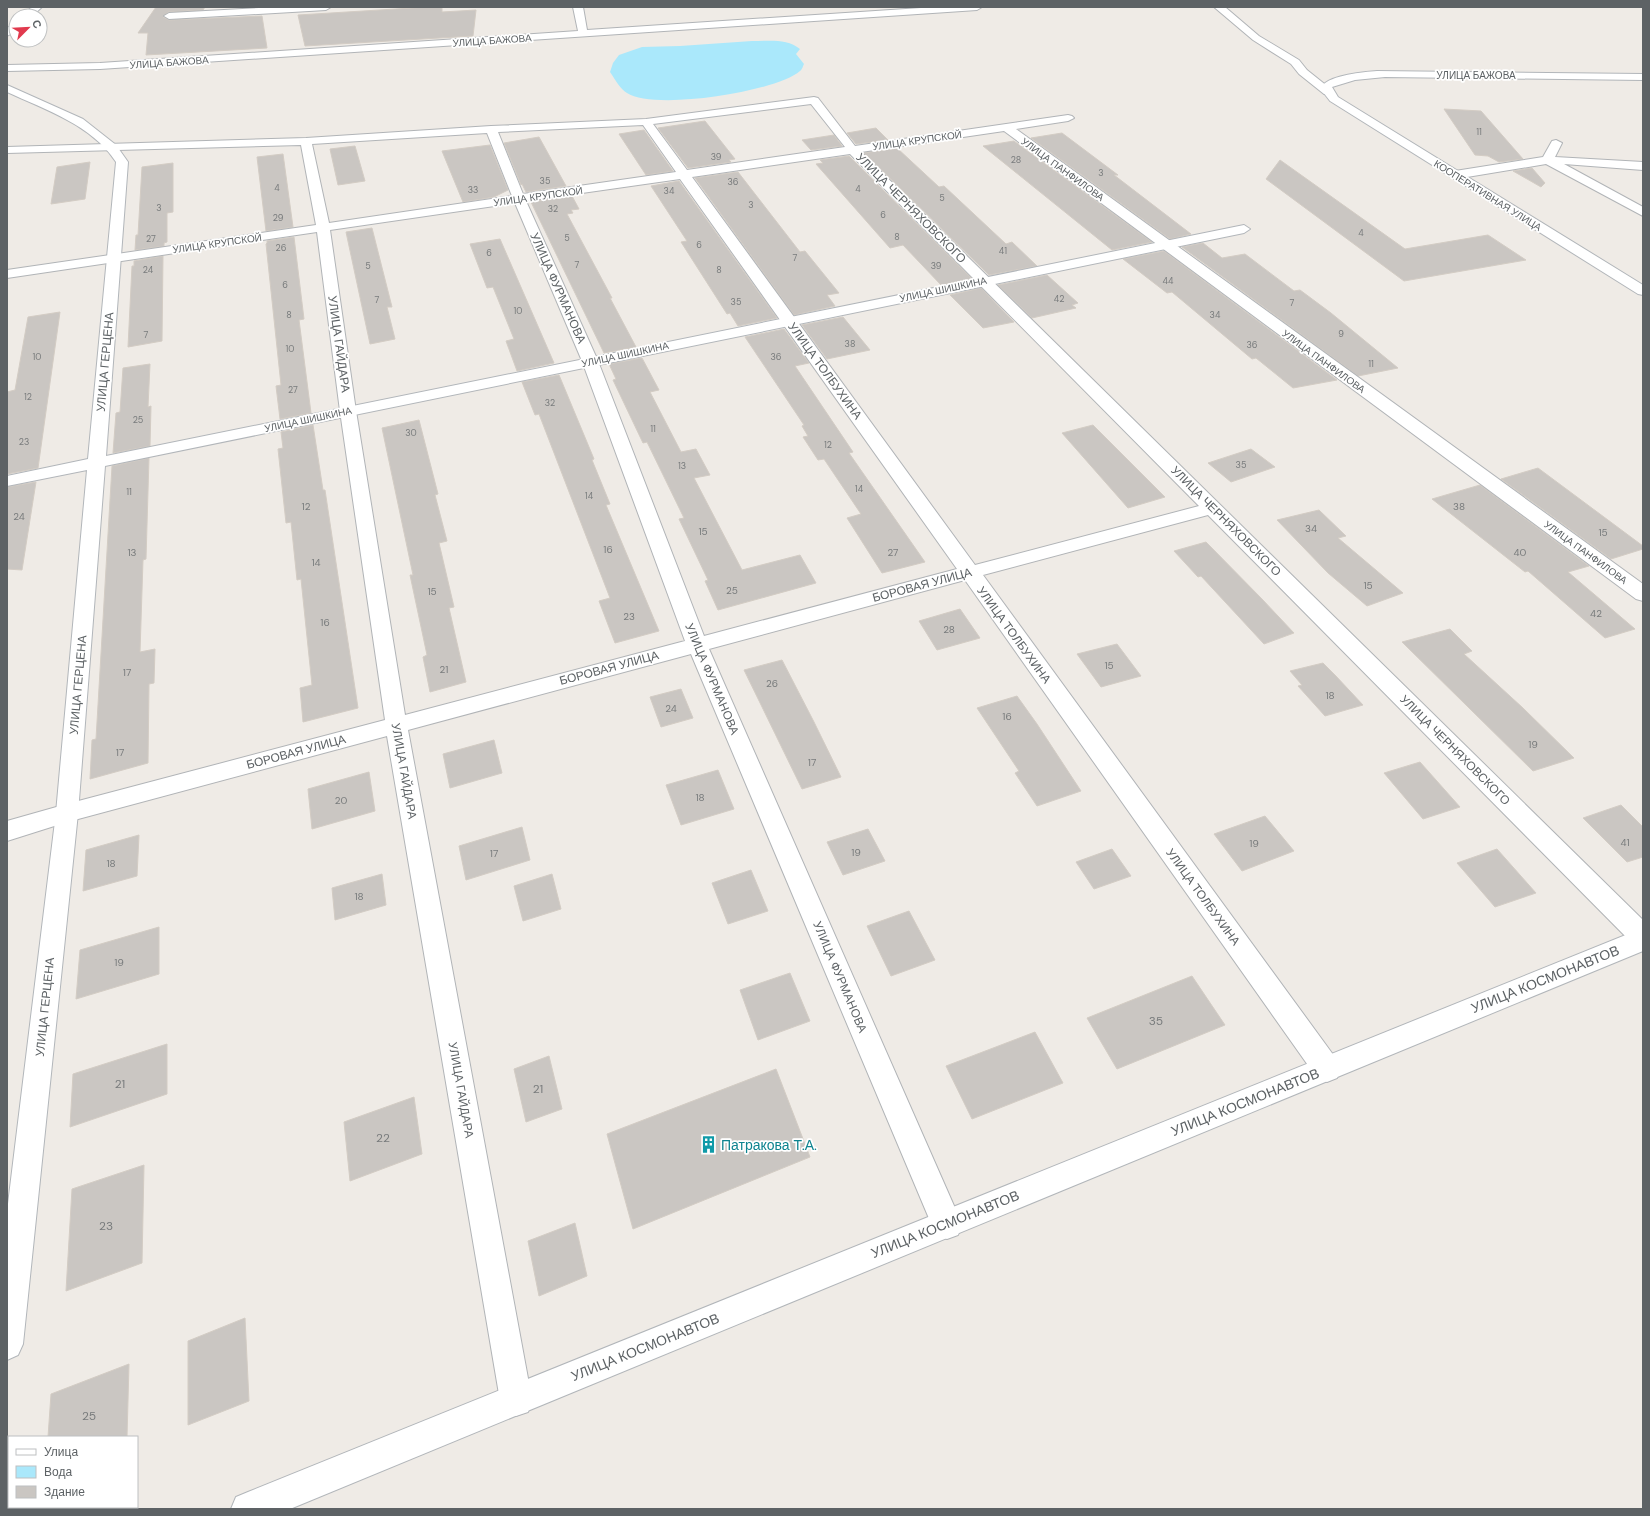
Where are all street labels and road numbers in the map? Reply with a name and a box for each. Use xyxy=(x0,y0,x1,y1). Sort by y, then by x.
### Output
street label: УЛИЦА БАЖОВА xyxy=(452,31,532,50)
street label: УЛИЦА БАЖОВА xyxy=(129,53,209,72)
street label: УЛИЦА БАЖОВА xyxy=(1436,69,1516,82)
street label: УЛИЦА КРУПСКОЙ xyxy=(871,128,963,153)
street label: УЛИЦА ПАНФИЛОВА xyxy=(1019,135,1107,204)
street label: УЛИЦА ЧЕРНЯХОВСКОГО xyxy=(852,149,970,267)
street label: КООПЕРАТИВНАЯ УЛИЦА xyxy=(1431,157,1544,234)
street label: УЛИЦА КРУПСКОЙ xyxy=(492,184,584,209)
street label: УЛИЦА ФУРМАНОВА xyxy=(526,230,590,346)
street label: УЛИЦА КРУПСКОЙ xyxy=(171,231,263,256)
street label: УЛИЦА ШИШКИНА xyxy=(898,274,988,305)
street label: УЛИЦА ГАЙДАРА xyxy=(324,295,354,393)
street label: УЛИЦА ГЕРЦЕНА xyxy=(93,312,117,412)
street label: УЛИЦА ТОЛБУХИНА xyxy=(784,319,866,423)
street label: УЛИЦА ПАНФИЛОВА xyxy=(1280,327,1368,396)
street label: УЛИЦА ШИШКИНА xyxy=(580,339,670,370)
street label: УЛИЦА ШИШКИНА xyxy=(263,404,353,435)
street label: УЛИЦА ЧЕРНЯХОВСКОГО xyxy=(1167,462,1285,580)
street label: УЛИЦА ПАНФИЛОВА xyxy=(1542,518,1630,587)
street label: БОРОВАЯ УЛИЦА xyxy=(871,564,973,606)
street label: УЛИЦА ТОЛБУХИНА xyxy=(973,583,1055,687)
street label: УЛИЦА ФУРМАНОВА xyxy=(681,621,743,737)
street label: УЛИЦА ГЕРЦЕНА xyxy=(66,635,90,735)
street label: БОРОВАЯ УЛИЦА xyxy=(558,647,660,689)
street label: УЛИЦА ЧЕРНЯХОВСКОГО xyxy=(1396,691,1514,809)
street label: УЛИЦА ГАЙДАРА xyxy=(388,722,420,820)
street label: БОРОВАЯ УЛИЦА xyxy=(245,731,347,773)
street label: УЛИЦА ТОЛБУХИНА xyxy=(1162,845,1244,949)
street label: УЛИЦА ФУРМАНОВА xyxy=(809,919,871,1035)
street label: УЛИЦА КОСМОНАВТОВ xyxy=(1468,941,1622,1017)
street label: УЛИЦА ГЕРЦЕНА xyxy=(32,957,58,1057)
street label: УЛИЦА ГАЙДАРА xyxy=(445,1041,477,1139)
street label: УЛИЦА КОСМОНАВТОВ xyxy=(1168,1064,1322,1140)
street label: УЛИЦА КОСМОНАВТОВ xyxy=(868,1186,1022,1262)
street label: УЛИЦА КОСМОНАВТОВ xyxy=(568,1309,722,1385)

